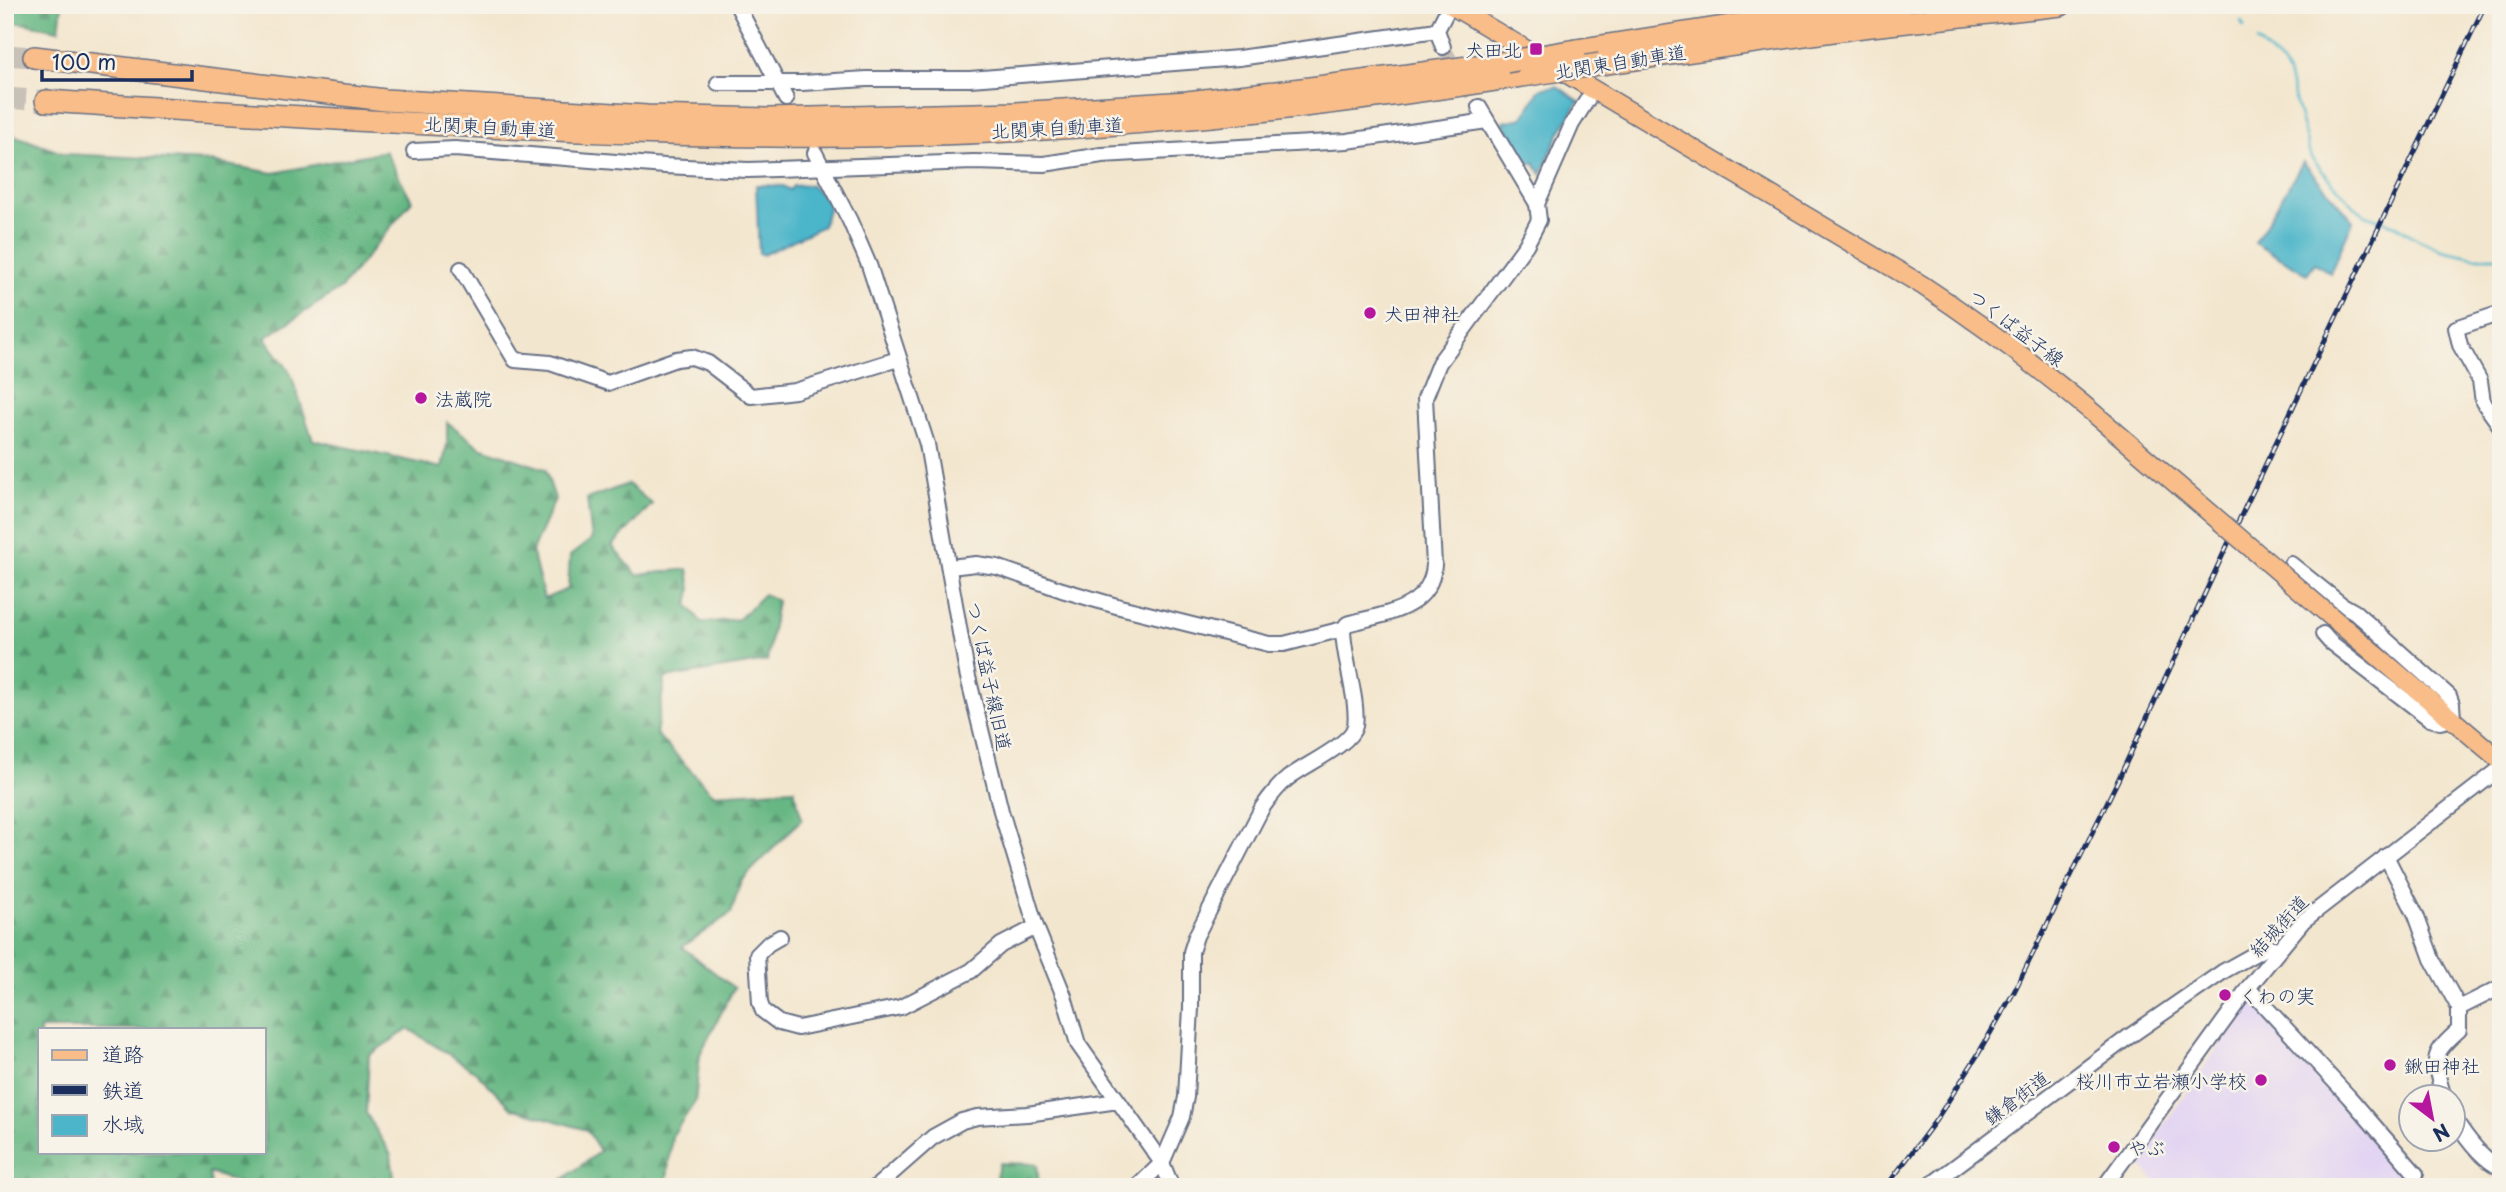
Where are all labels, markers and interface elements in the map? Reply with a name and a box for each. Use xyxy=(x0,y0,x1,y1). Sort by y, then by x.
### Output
place label: 犬田北 xyxy=(1465,35,1522,63)
street label: 北関東自動車道 xyxy=(1552,37,1688,85)
scale bar xyxy=(42,38,192,82)
marker: 犬田北 xyxy=(1528,41,1544,57)
text: 100 m xyxy=(52,45,116,77)
street label: 北関東自動車道 xyxy=(423,109,557,143)
street label: 北関東自動車道 xyxy=(990,110,1124,144)
street label: つくば益子線 xyxy=(1963,282,2071,372)
place label: 犬田神社 xyxy=(1384,299,1460,327)
marker: 犬田神社 xyxy=(1362,305,1378,321)
place label: 法蔵院 xyxy=(435,384,492,412)
marker: 法蔵院 xyxy=(413,390,429,406)
street label: つくば益子線旧道 xyxy=(961,599,1019,753)
street label: 結城街道 xyxy=(2242,888,2314,962)
place label: くわの実 xyxy=(2239,981,2315,1009)
marker: くわの実 xyxy=(2217,987,2233,1003)
legend xyxy=(38,1028,266,1154)
text: 道路 xyxy=(102,1037,144,1069)
place label: 鍬田神社 xyxy=(2404,1051,2480,1079)
marker: 鍬田神社 xyxy=(2382,1057,2398,1073)
street label: 鎌倉街道 xyxy=(1977,1063,2055,1131)
place label: 桜川市立岩瀬小学校 xyxy=(2076,1066,2247,1094)
marker: 桜川市立岩瀬小学校 xyxy=(2253,1072,2269,1088)
text: 鉄道 xyxy=(102,1073,144,1105)
north arrow xyxy=(2398,1084,2468,1154)
text: 水域 xyxy=(102,1107,144,1139)
text: N xyxy=(2428,1117,2455,1149)
place label: やぶ xyxy=(2128,1133,2165,1161)
marker: やぶ xyxy=(2106,1139,2122,1155)

